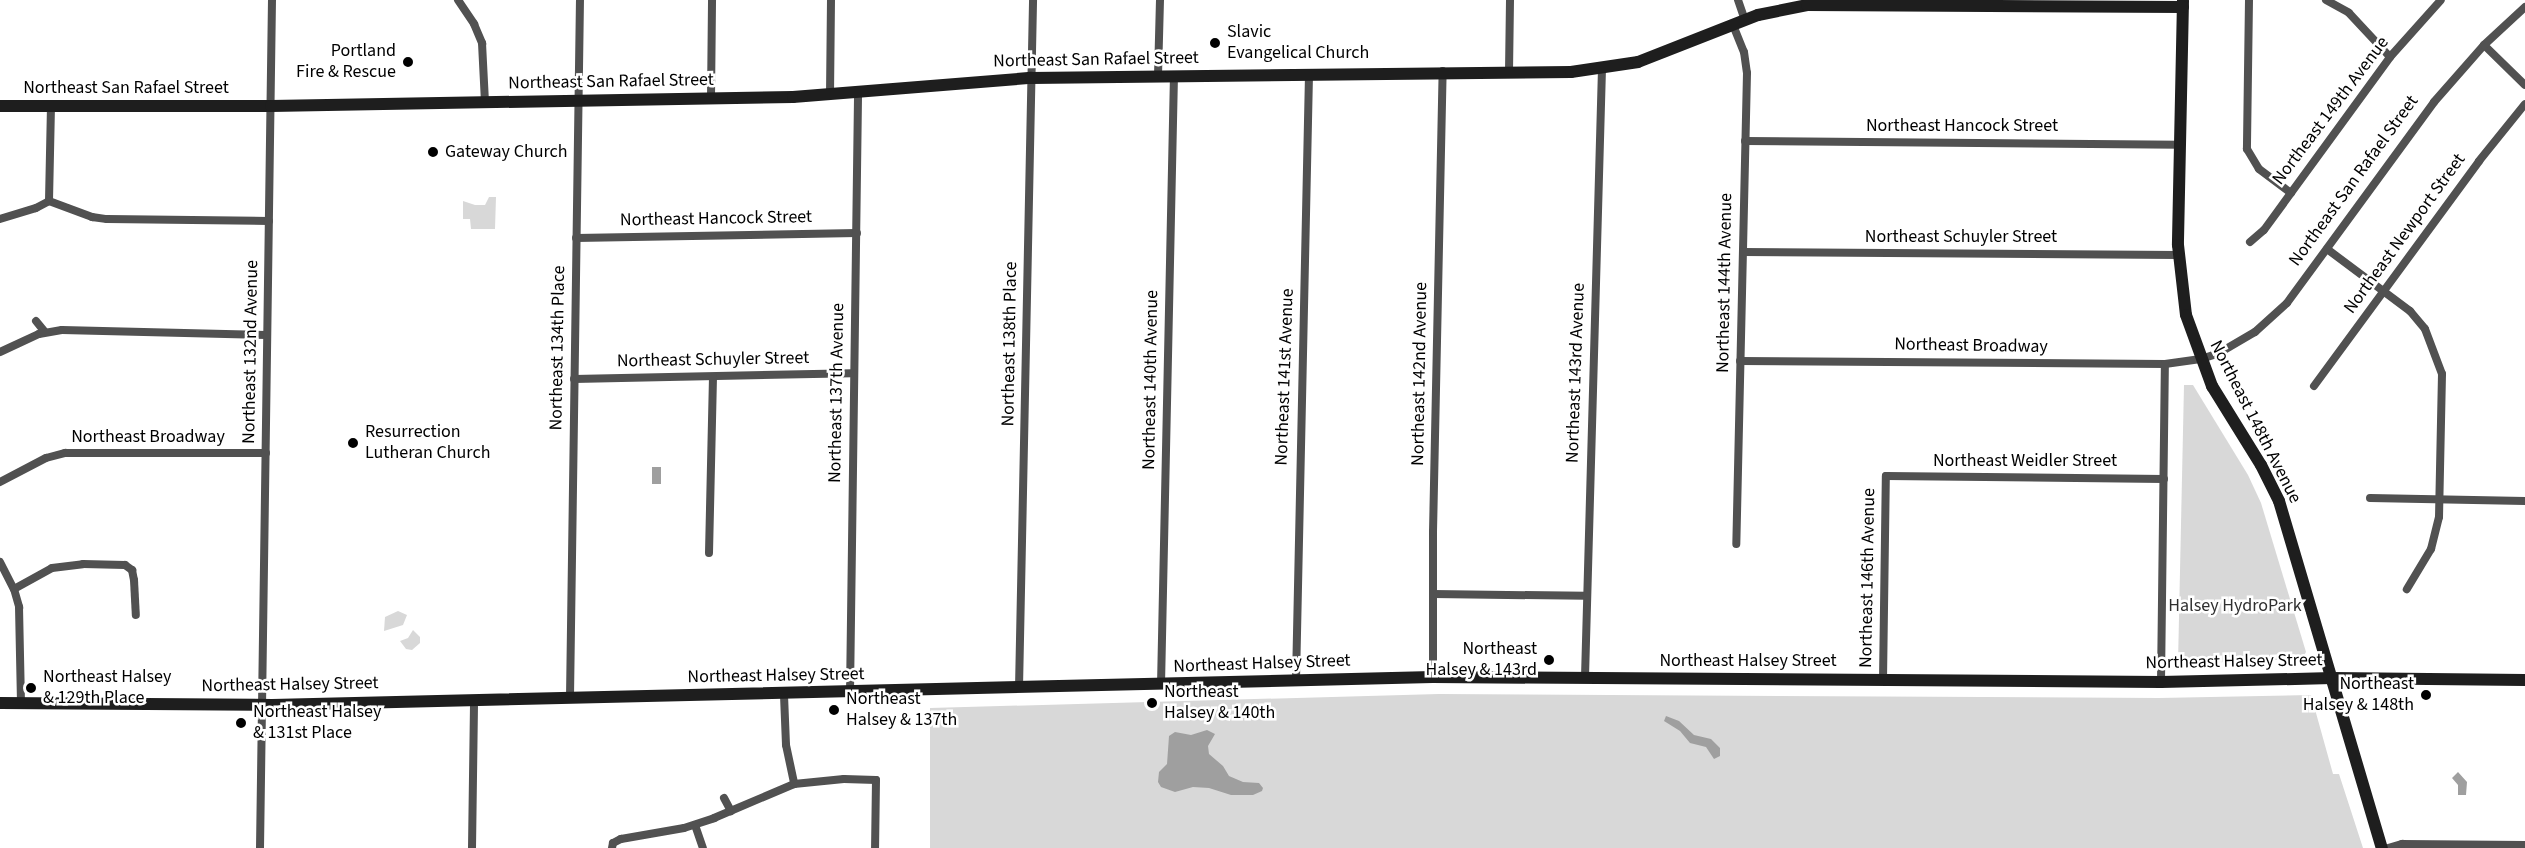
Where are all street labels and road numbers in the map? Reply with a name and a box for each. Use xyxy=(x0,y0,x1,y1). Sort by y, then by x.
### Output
street label: Northeast 149th Avenue xyxy=(2268,33,2394,189)
street label: Northeast San Rafael Street xyxy=(993,47,1199,73)
street label: Northeast San Rafael Street xyxy=(508,69,714,95)
street label: Northeast San Rafael Street xyxy=(23,77,229,99)
street label: Northeast San Rafael Street xyxy=(2285,91,2423,271)
street label: Northeast Hancock Street xyxy=(1866,115,2058,137)
street label: Northeast Newport Street xyxy=(2340,150,2470,318)
street label: Northeast 144th Avenue xyxy=(1713,193,1737,373)
street label: Northeast Hancock Street xyxy=(620,207,812,231)
street label: Northeast Schuyler Street xyxy=(1865,226,2057,248)
street label: Northeast 132nd Avenue xyxy=(239,260,263,444)
street label: Northeast 138th Place xyxy=(998,261,1022,427)
street label: Northeast 134th Place xyxy=(546,265,570,431)
street label: Northeast 142nd Avenue xyxy=(1408,282,1432,466)
street label: Northeast 143rd Avenue xyxy=(1562,283,1590,463)
street label: Northeast 141st Avenue xyxy=(1271,288,1299,466)
street label: Northeast 140th Avenue xyxy=(1139,290,1163,470)
street label: Northeast 137th Avenue xyxy=(825,303,849,483)
street label: Northeast Broadway xyxy=(1894,334,2048,358)
street label: Northeast 148th Avenue xyxy=(2205,337,2305,507)
street label: Northeast Schuyler Street xyxy=(617,348,809,372)
street label: Northeast Broadway xyxy=(71,426,225,448)
street label: Northeast Weidler Street xyxy=(1933,450,2117,472)
street label: Northeast 146th Avenue xyxy=(1856,488,1880,668)
street label: Northeast Halsey Street xyxy=(1173,650,1351,678)
street label: Northeast Halsey Street xyxy=(1659,650,1837,672)
street label: Northeast Halsey Street xyxy=(2145,650,2323,674)
street label: Northeast Halsey Street xyxy=(687,664,865,688)
street label: Northeast Halsey Street xyxy=(201,673,379,697)

